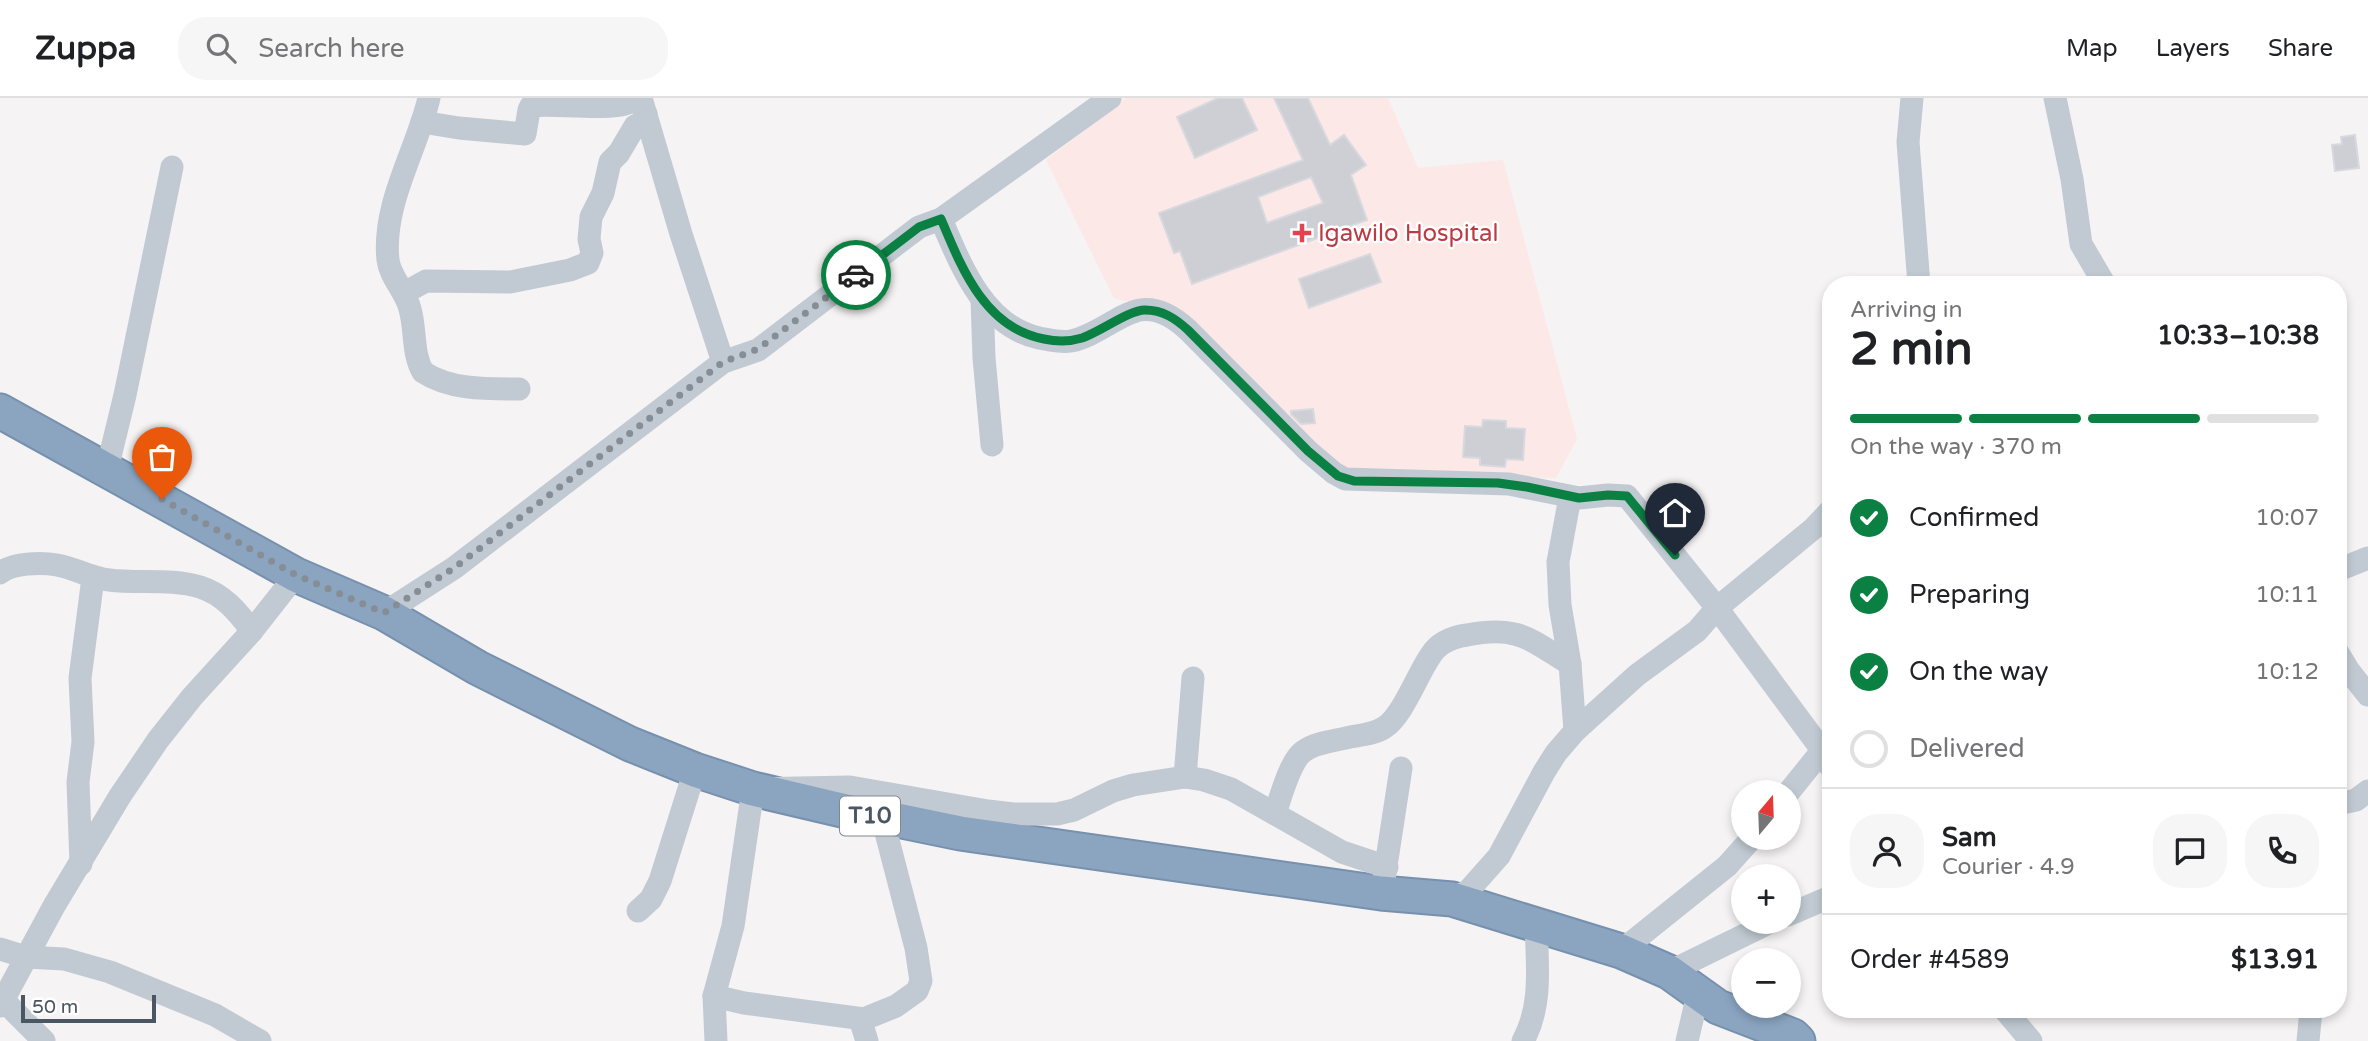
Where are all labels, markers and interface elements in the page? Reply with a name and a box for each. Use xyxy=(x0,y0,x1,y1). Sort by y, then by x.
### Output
search box xyxy=(178,17,668,80)
text: Zuppa xyxy=(35,29,136,68)
icon: search xyxy=(202,29,240,67)
text: Search here xyxy=(258,33,405,64)
text: Map xyxy=(2066,34,2118,63)
text: Layers xyxy=(2156,34,2230,63)
text: Share xyxy=(2268,34,2333,63)
place label: Igawilo Hospital xyxy=(1318,219,1498,248)
marker: Igawilo Hospital xyxy=(1292,223,1312,243)
courier xyxy=(821,240,891,310)
icon: car xyxy=(837,256,875,294)
text: Arriving in xyxy=(1850,296,1963,324)
text: 10:33–10:38 xyxy=(2157,320,2319,351)
text: 2 min xyxy=(1850,322,1973,377)
pin xyxy=(132,427,192,499)
text: On the way · 370 m xyxy=(1850,433,2062,461)
icon: bag xyxy=(143,438,181,476)
pin xyxy=(1645,483,1705,555)
icon: home xyxy=(1656,494,1694,532)
icon: check xyxy=(1850,499,1888,537)
text: Confirmed xyxy=(1909,502,2039,533)
text: 10:07 xyxy=(2255,504,2319,532)
icon: check xyxy=(1850,576,1888,614)
text: Preparing xyxy=(1909,579,2030,610)
text: 10:11 xyxy=(2255,581,2319,609)
icon: check xyxy=(1850,653,1888,691)
text: On the way xyxy=(1909,656,2049,687)
text: 10:12 xyxy=(2255,658,2319,686)
text: Delivered xyxy=(1909,733,2025,764)
north arrow xyxy=(1731,780,1801,850)
map controls xyxy=(1731,780,1801,1018)
road number: T10 xyxy=(840,796,900,836)
button: person xyxy=(1850,814,1924,888)
button: chat xyxy=(2153,814,2227,888)
button: phone xyxy=(2245,814,2319,888)
text: Sam xyxy=(1942,822,1997,853)
text: Courier · 4.9 xyxy=(1942,853,2075,881)
button: + xyxy=(1731,864,1801,934)
text: Order #4589 xyxy=(1850,944,2010,975)
text: $13.91 xyxy=(2231,944,2319,975)
button: − xyxy=(1731,948,1801,1018)
scale bar xyxy=(21,992,156,1024)
text: 50 m xyxy=(32,996,78,1018)

